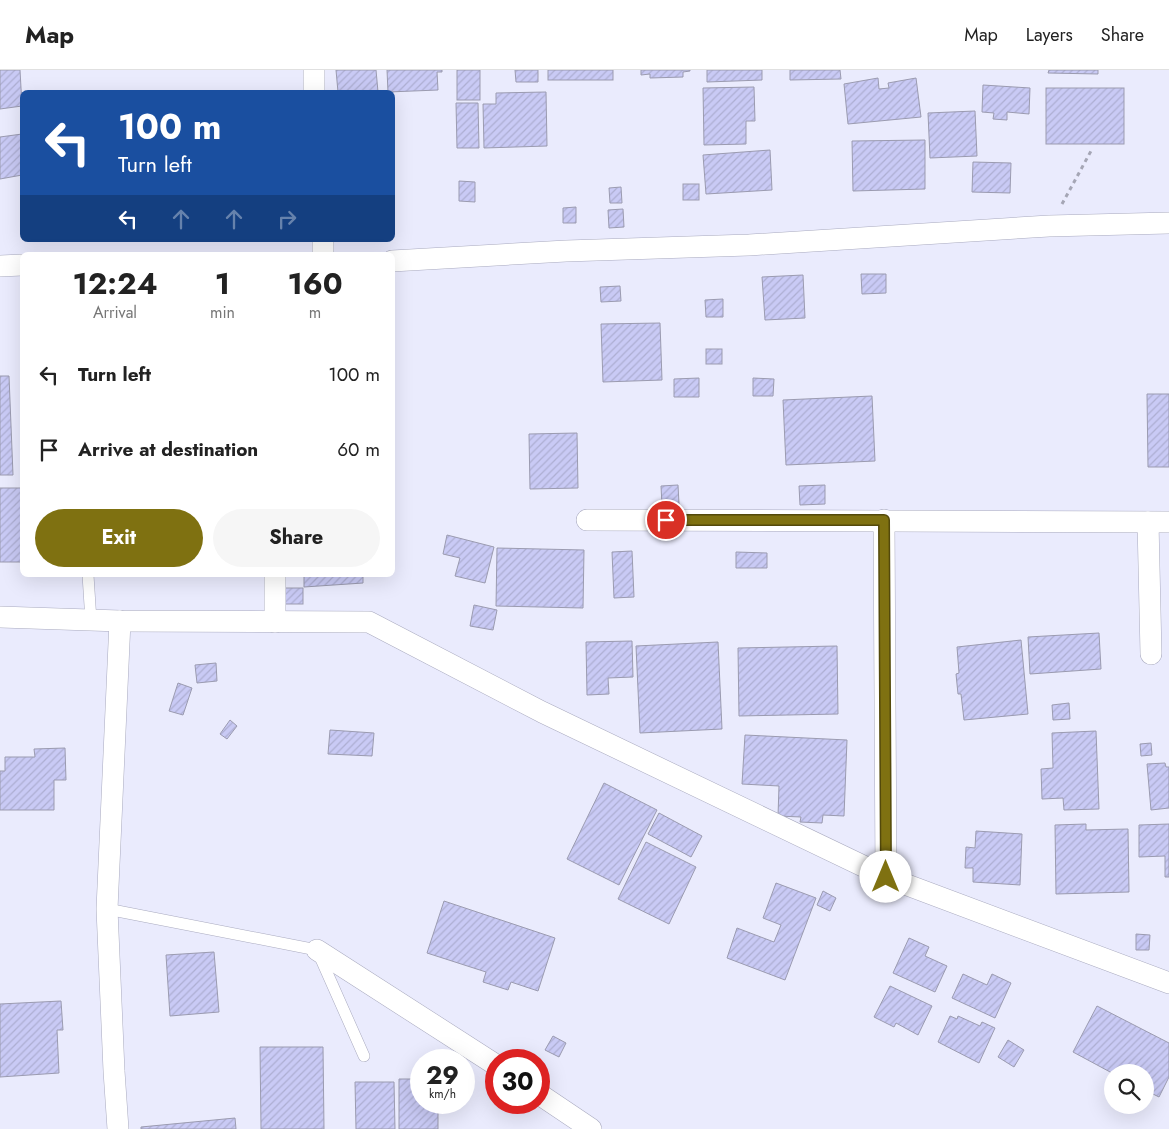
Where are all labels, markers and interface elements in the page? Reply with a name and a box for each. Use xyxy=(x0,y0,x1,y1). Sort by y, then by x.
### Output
text: Map xyxy=(25,17,74,52)
text: Map xyxy=(964,22,998,48)
text: Layers xyxy=(1026,22,1073,48)
text: Share xyxy=(1101,22,1144,48)
text: 100 m xyxy=(118,102,221,152)
icon: left xyxy=(35,110,100,175)
text: Turn left xyxy=(118,148,192,180)
icon: left xyxy=(114,205,142,233)
icon: ahead xyxy=(167,205,195,233)
icon: ahead xyxy=(220,205,248,233)
icon: right xyxy=(273,205,301,233)
text: 12:24 xyxy=(72,262,158,305)
text: 1 xyxy=(215,262,230,305)
text: 160 xyxy=(287,262,343,305)
text: Arrival xyxy=(93,301,137,324)
text: min xyxy=(210,301,235,324)
text: m xyxy=(309,301,321,324)
icon: left xyxy=(35,361,63,389)
text: Turn left xyxy=(78,361,151,388)
text: 100 m xyxy=(328,361,380,388)
icon: arrive xyxy=(35,436,63,464)
text: Arrive at destination xyxy=(78,436,258,463)
text: 60 m xyxy=(337,436,380,463)
pin xyxy=(645,499,687,541)
icon: arrive xyxy=(652,506,680,534)
button: Exit xyxy=(35,509,203,567)
button: Share xyxy=(213,509,380,567)
position arrow xyxy=(859,850,911,902)
speed limit sign: 30 xyxy=(485,1049,550,1114)
text: 29 xyxy=(426,1057,459,1093)
map controls xyxy=(1104,1064,1154,1114)
button: search xyxy=(1104,1064,1154,1114)
text: km/h xyxy=(429,1085,456,1103)

